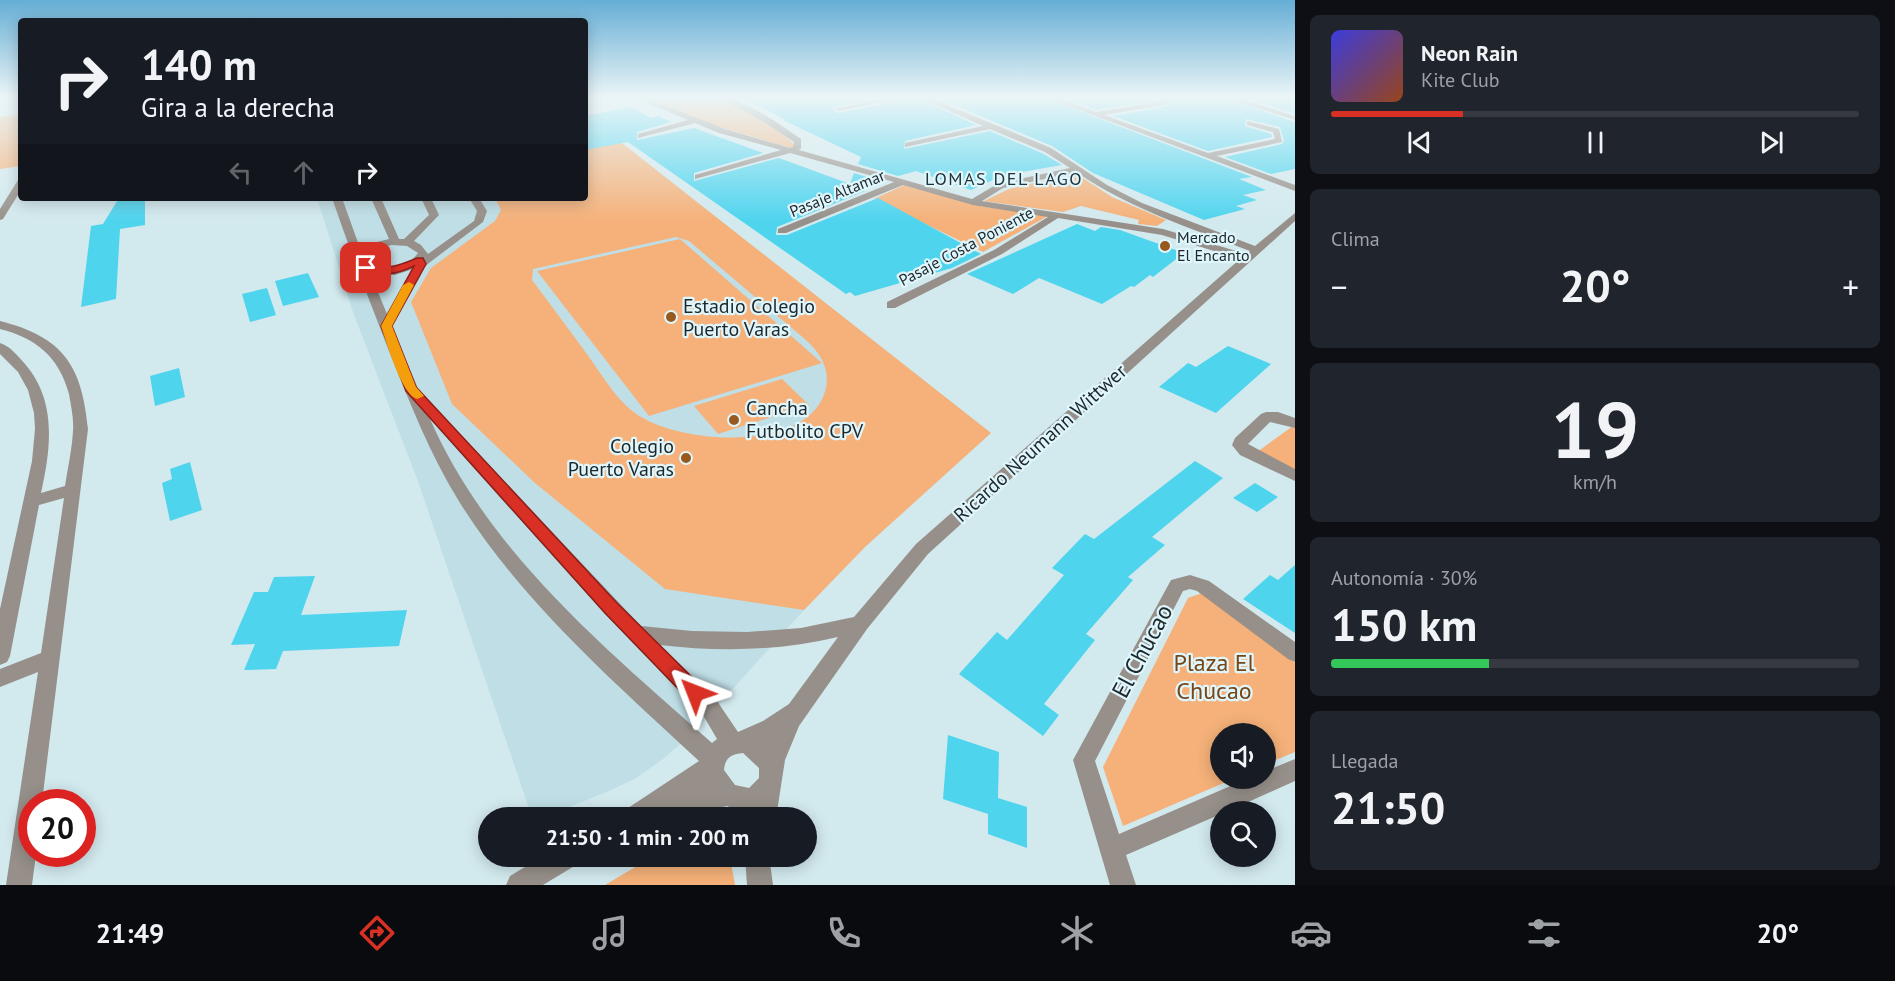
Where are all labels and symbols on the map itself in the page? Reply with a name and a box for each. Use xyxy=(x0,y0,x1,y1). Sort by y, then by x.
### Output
street label: Pasaje Altamar xyxy=(786,165,888,221)
district label: LOMAS DEL LAGO xyxy=(925,167,1083,190)
street label: Pasaje Costa Poniente xyxy=(895,202,1037,290)
place label: Mercado El Encanto xyxy=(1177,227,1250,265)
marker: Mercado El Encanto xyxy=(1158,239,1172,253)
pin xyxy=(340,242,391,293)
place label: Estadio Colegio Puerto Varas xyxy=(683,293,815,342)
marker: Estadio Colegio Puerto Varas xyxy=(664,310,678,324)
street label: Ricardo Neumann Wittwer xyxy=(948,358,1132,528)
place label: Cancha Futbolito CPV xyxy=(746,395,864,444)
marker: Cancha Futbolito CPV xyxy=(727,413,741,427)
place label: Colegio Puerto Varas xyxy=(568,433,674,482)
marker: Colegio Puerto Varas xyxy=(679,451,693,465)
street label: El Chucao xyxy=(1104,599,1180,703)
park label: Plaza El Chucao xyxy=(1173,647,1255,706)
position arrow xyxy=(663,661,727,725)
speed limit sign: 20 xyxy=(18,789,96,867)

